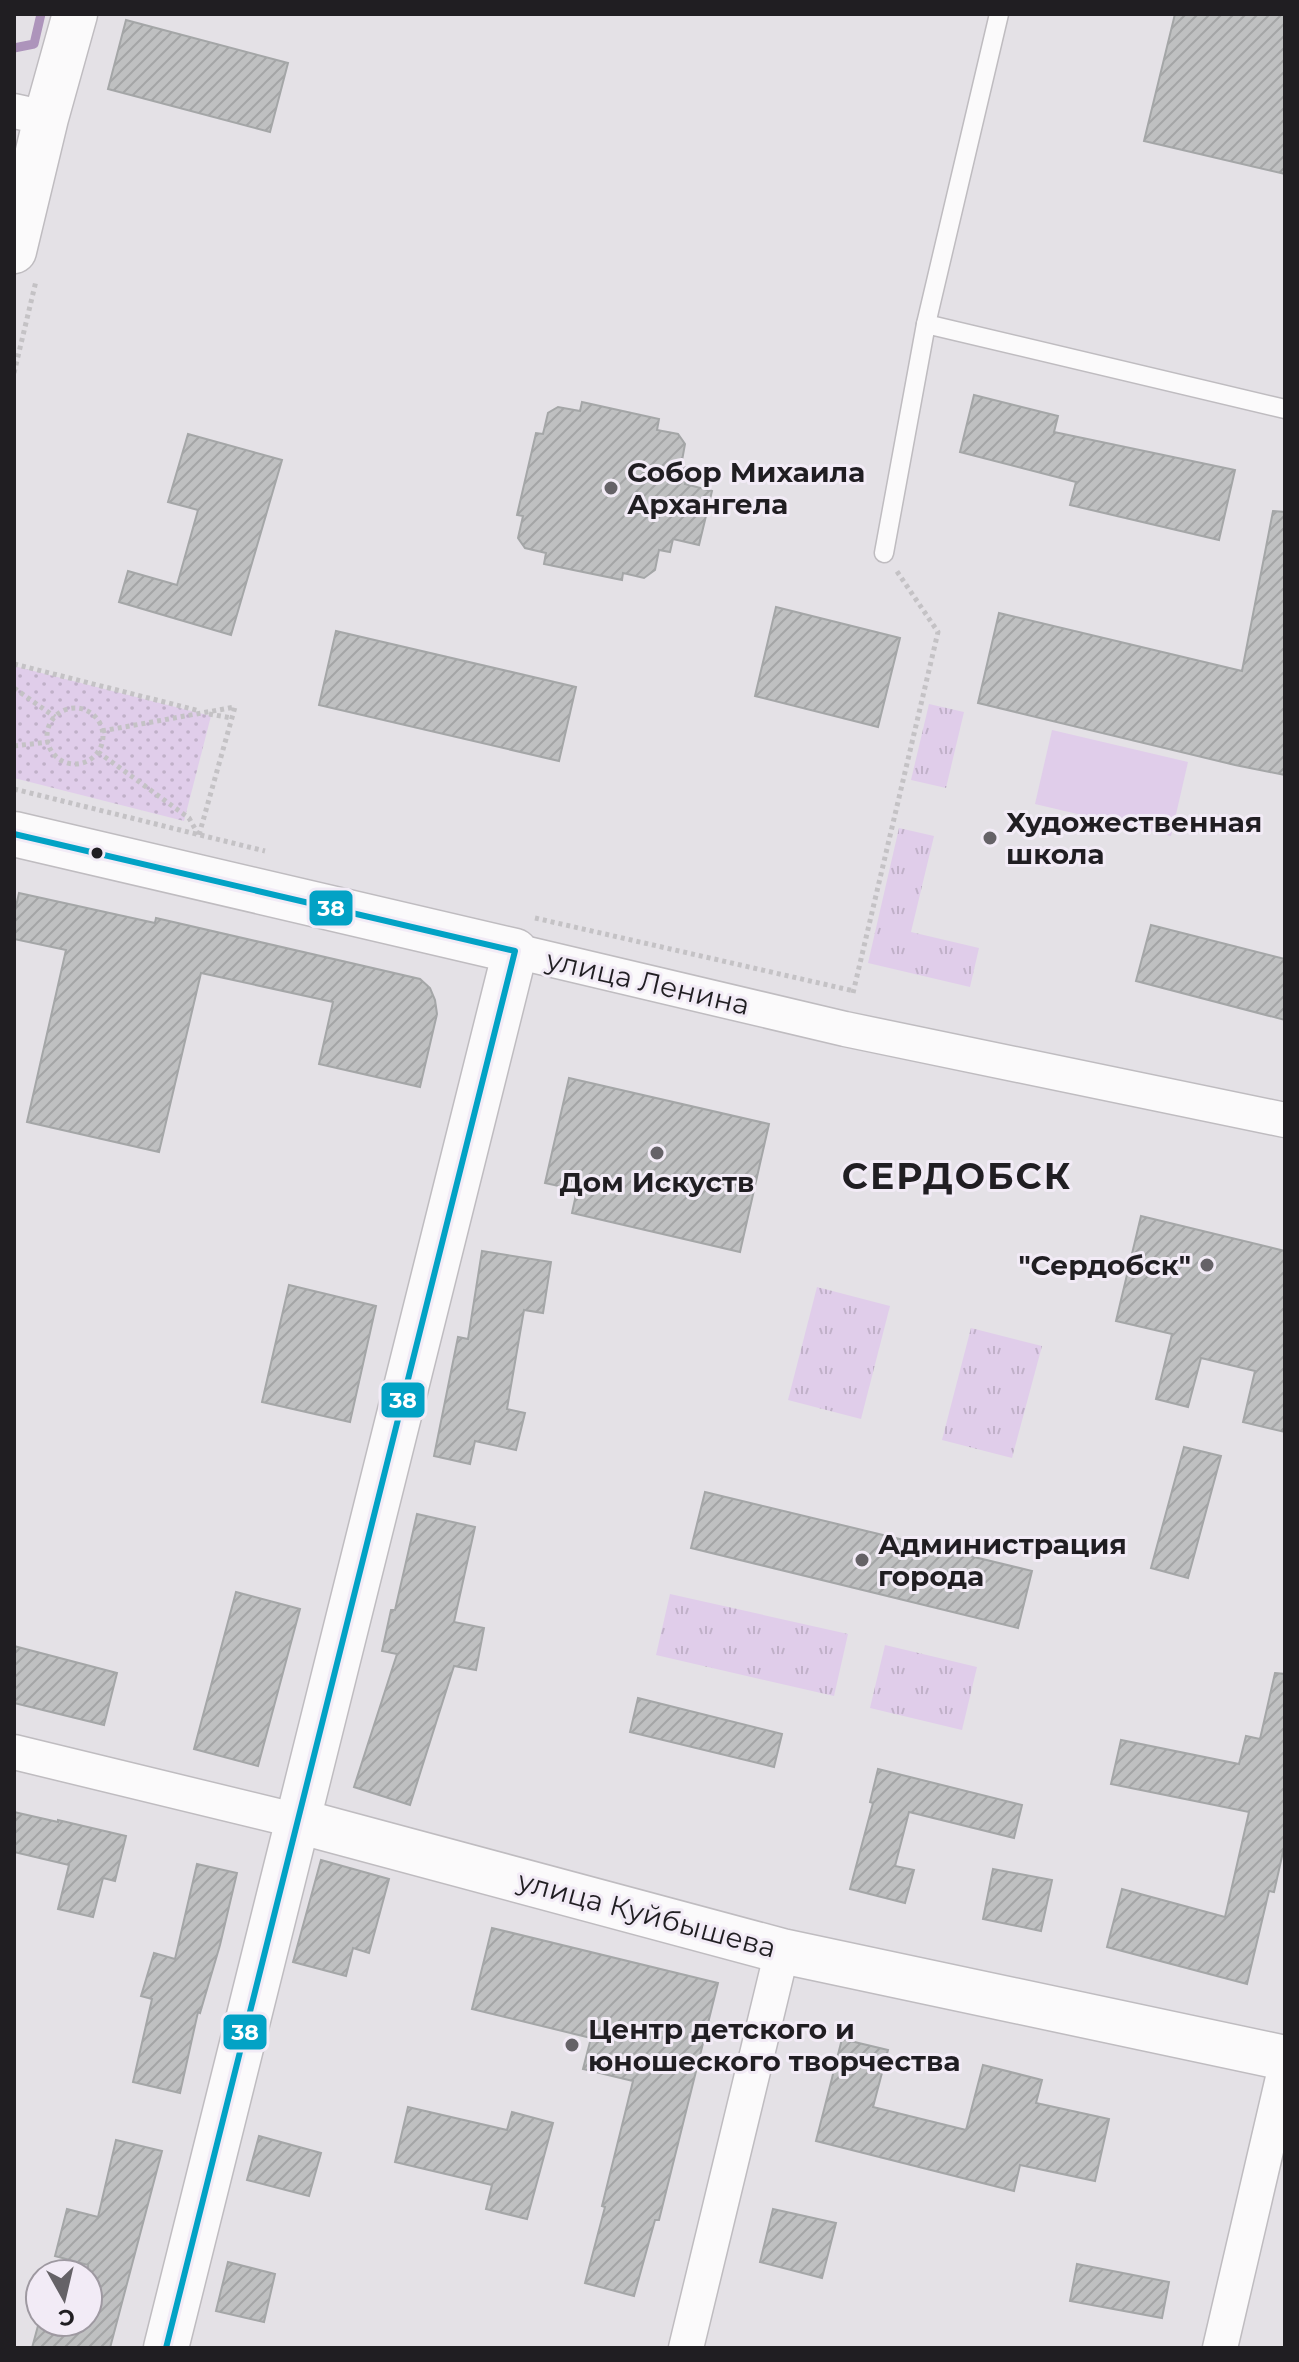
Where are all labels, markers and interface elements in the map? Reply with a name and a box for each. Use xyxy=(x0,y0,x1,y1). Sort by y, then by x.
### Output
place label: Собор Михаила Архангела xyxy=(627,455,865,521)
marker: Собор Михаила Архангела xyxy=(602,479,620,497)
place label: Художественная школа xyxy=(1006,805,1262,871)
marker: Художественная школа xyxy=(981,829,999,847)
unlabelled marker xyxy=(89,845,105,861)
line badge: 38 xyxy=(308,889,354,927)
text: 38 xyxy=(316,895,345,922)
street label: улица Ленина xyxy=(542,942,753,1022)
marker: Дом Искуств xyxy=(648,1144,666,1162)
district label: СЕРДОБСК xyxy=(842,1154,1072,1198)
place label: Дом Искуств xyxy=(560,1165,754,1199)
place label: "Сердобск" xyxy=(1019,1248,1191,1282)
marker: "Сердобск" xyxy=(1198,1256,1216,1274)
line badge: 38 xyxy=(380,1381,426,1419)
text: 38 xyxy=(388,1387,417,1414)
place label: Администрация города xyxy=(878,1527,1127,1593)
marker: Администрация города xyxy=(853,1551,871,1569)
street label: улица Куйбышева xyxy=(513,1863,780,1965)
place label: Центр детского и юношеского творчества xyxy=(588,2012,960,2078)
line badge: 38 xyxy=(222,2013,268,2051)
text: 38 xyxy=(230,2019,259,2046)
marker: Центр детского и юношеского творчества xyxy=(563,2036,581,2054)
north arrow xyxy=(24,2258,104,2338)
text: С xyxy=(57,2303,77,2332)

